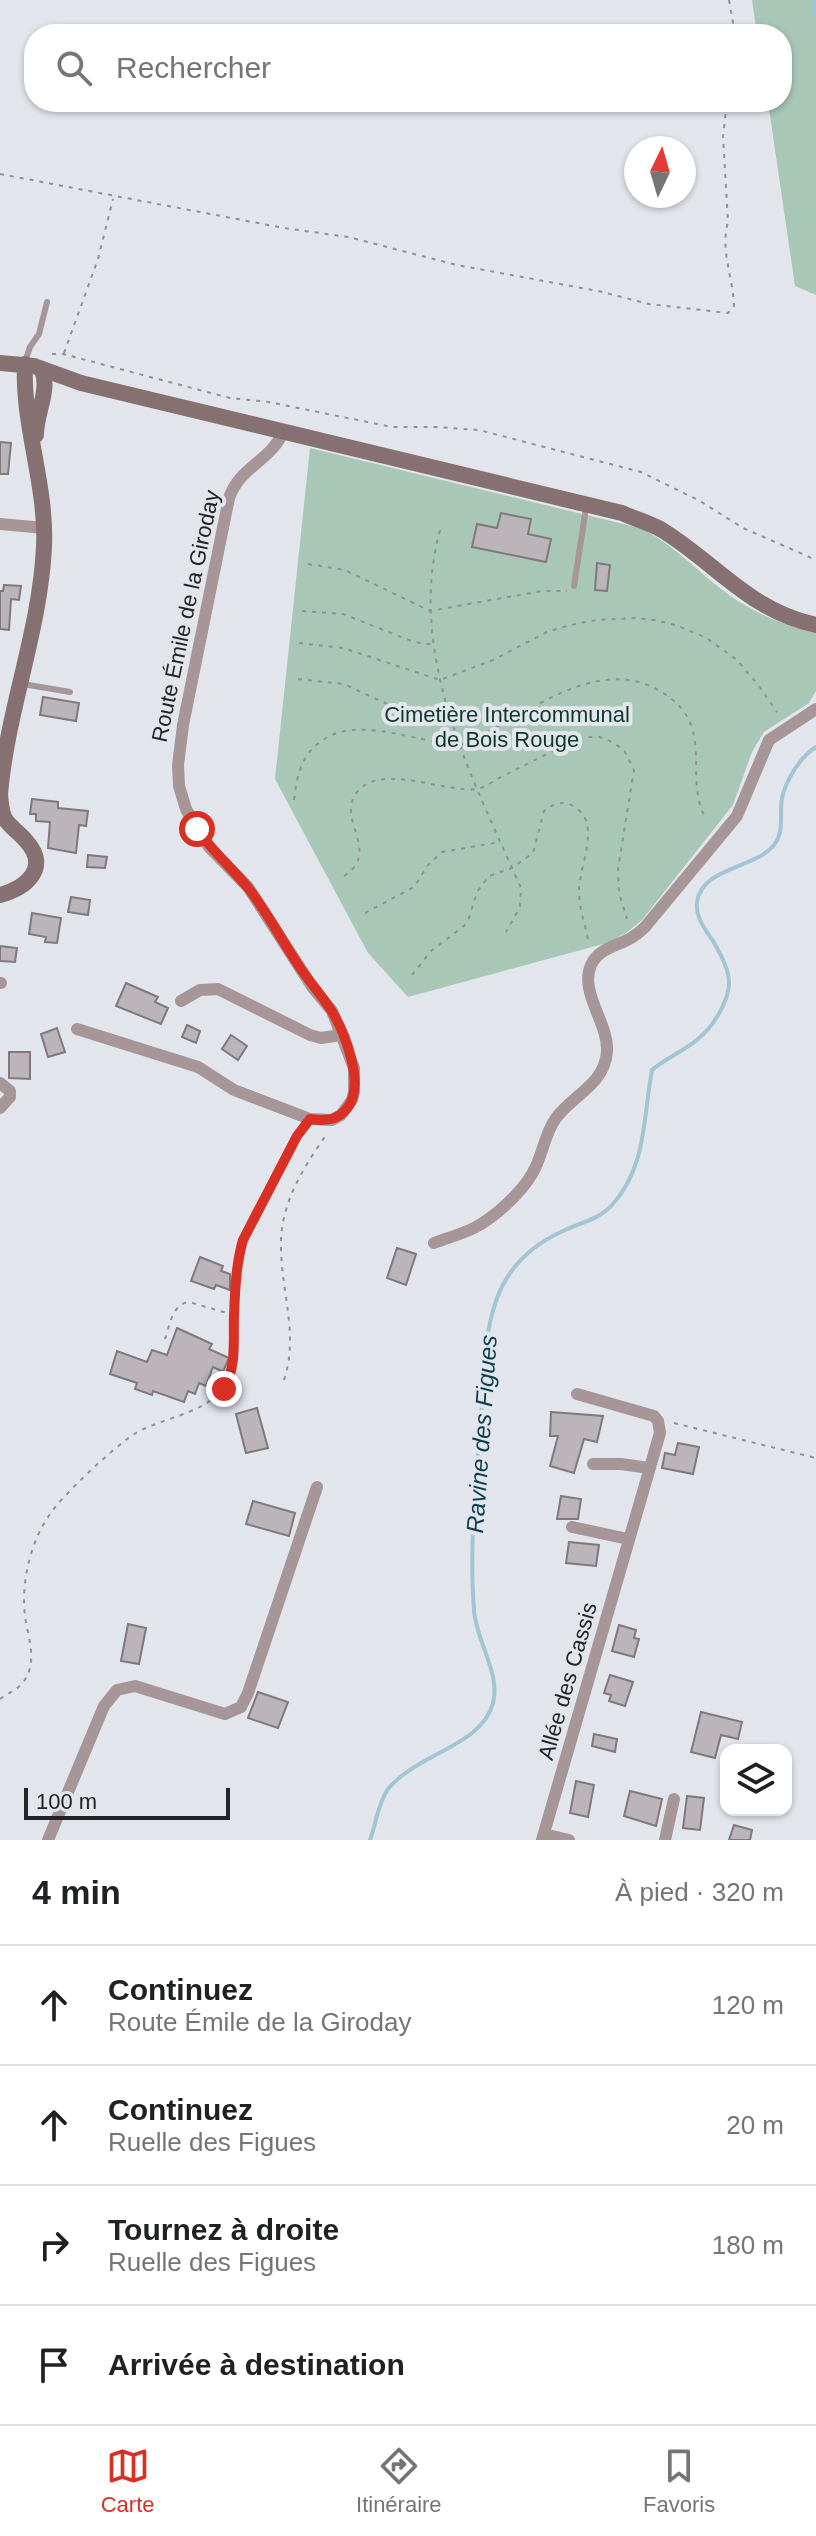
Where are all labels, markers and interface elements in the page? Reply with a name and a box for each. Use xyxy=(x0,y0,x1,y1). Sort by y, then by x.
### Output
search box xyxy=(24,24,792,112)
icon: search xyxy=(52,46,96,90)
text: Rechercher xyxy=(116,51,271,84)
north arrow xyxy=(624,136,696,208)
street label: Route Émile de la Giroday xyxy=(147,488,224,744)
park label: Cimetière Intercommunal de Bois Rouge xyxy=(384,702,630,752)
route start xyxy=(179,811,215,847)
water label: Ravine des Figues xyxy=(461,1334,502,1534)
route end xyxy=(206,1371,242,1407)
street label: Allée des Cassis xyxy=(533,1600,602,1763)
map controls xyxy=(720,1744,792,1816)
button: layers xyxy=(720,1744,792,1816)
scale bar xyxy=(24,1784,230,1820)
text: 100 m xyxy=(36,1789,97,1814)
text: 4 min xyxy=(32,1873,121,1911)
text: À pied · 320 m xyxy=(615,1877,784,1907)
text: Continuez xyxy=(108,1973,253,2006)
icon: ahead xyxy=(32,1983,76,2027)
text: 120 m xyxy=(712,1990,784,2020)
text: Route Émile de la Giroday xyxy=(108,2007,411,2037)
text: Continuez xyxy=(108,2093,253,2126)
icon: ahead xyxy=(32,2103,76,2147)
text: 20 m xyxy=(726,2110,784,2140)
text: Ruelle des Figues xyxy=(108,2127,316,2157)
text: Tournez à droite xyxy=(108,2213,339,2246)
icon: right xyxy=(32,2223,76,2267)
text: 180 m xyxy=(712,2230,784,2260)
text: Ruelle des Figues xyxy=(108,2247,316,2277)
icon: arrive xyxy=(32,2343,76,2387)
text: Arrivée à destination xyxy=(108,2348,405,2381)
tab: Carte xyxy=(101,2444,155,2518)
tab: Itinéraire xyxy=(356,2444,442,2518)
tab: Favoris xyxy=(643,2444,715,2518)

